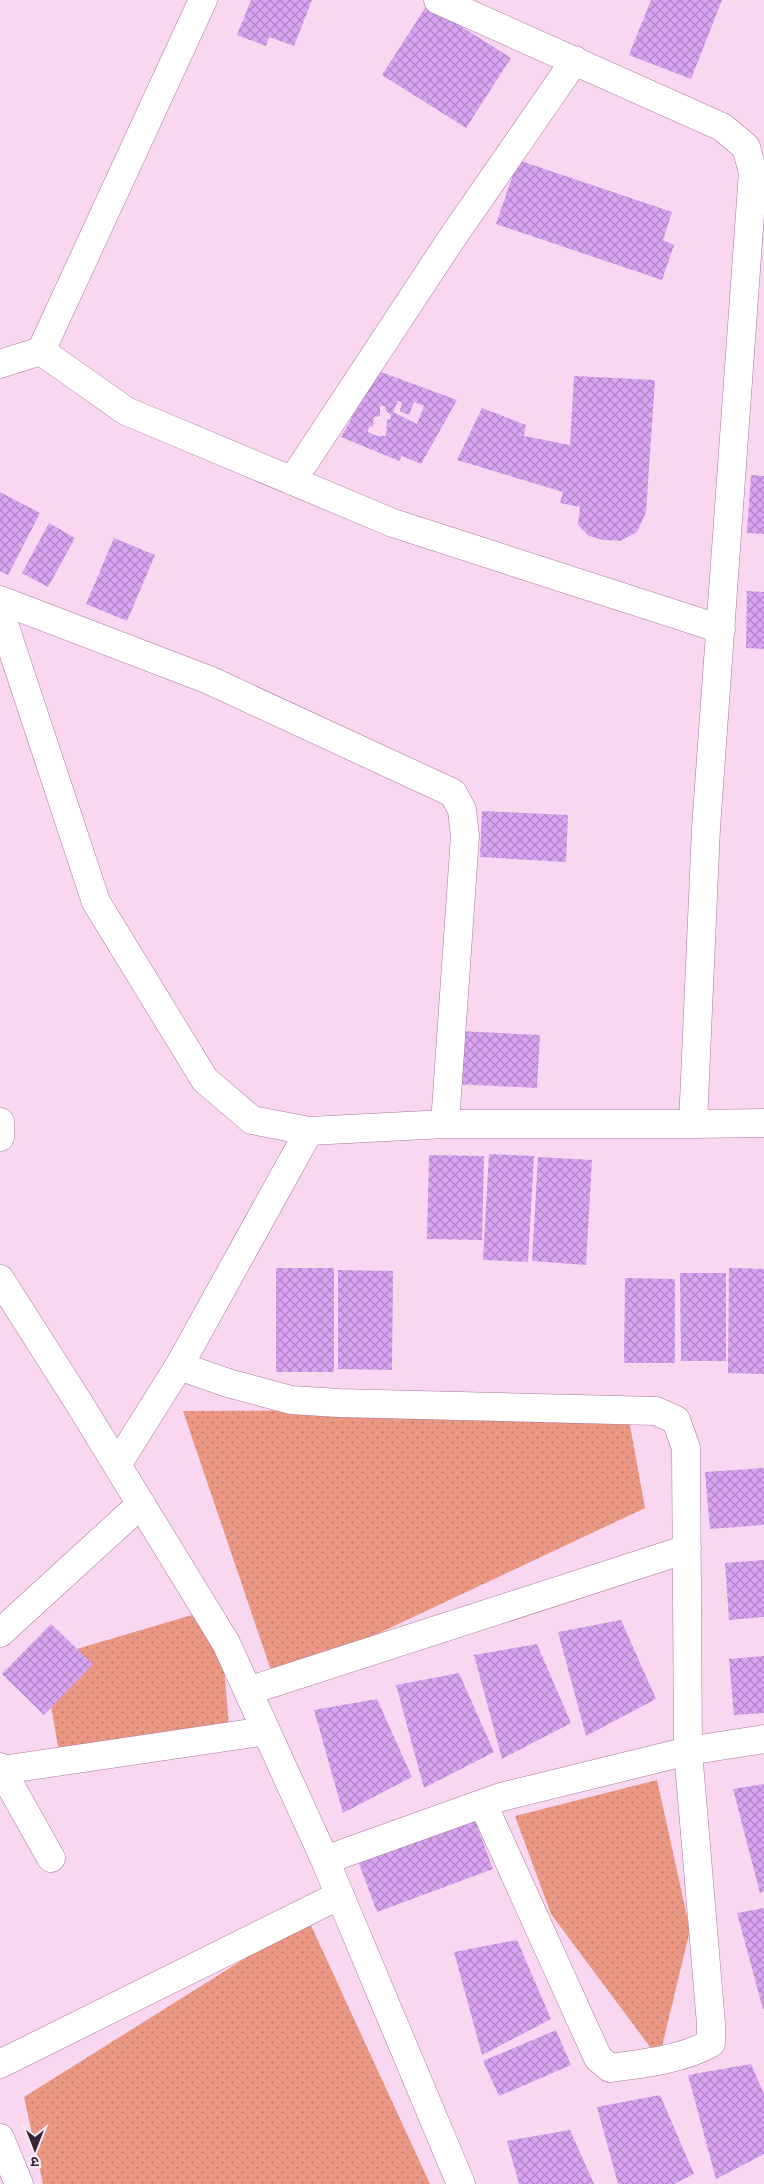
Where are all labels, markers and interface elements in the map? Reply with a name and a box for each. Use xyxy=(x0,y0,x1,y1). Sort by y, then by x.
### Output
north arrow xyxy=(10,2124,60,2174)
text: उ xyxy=(30,2152,39,2172)

